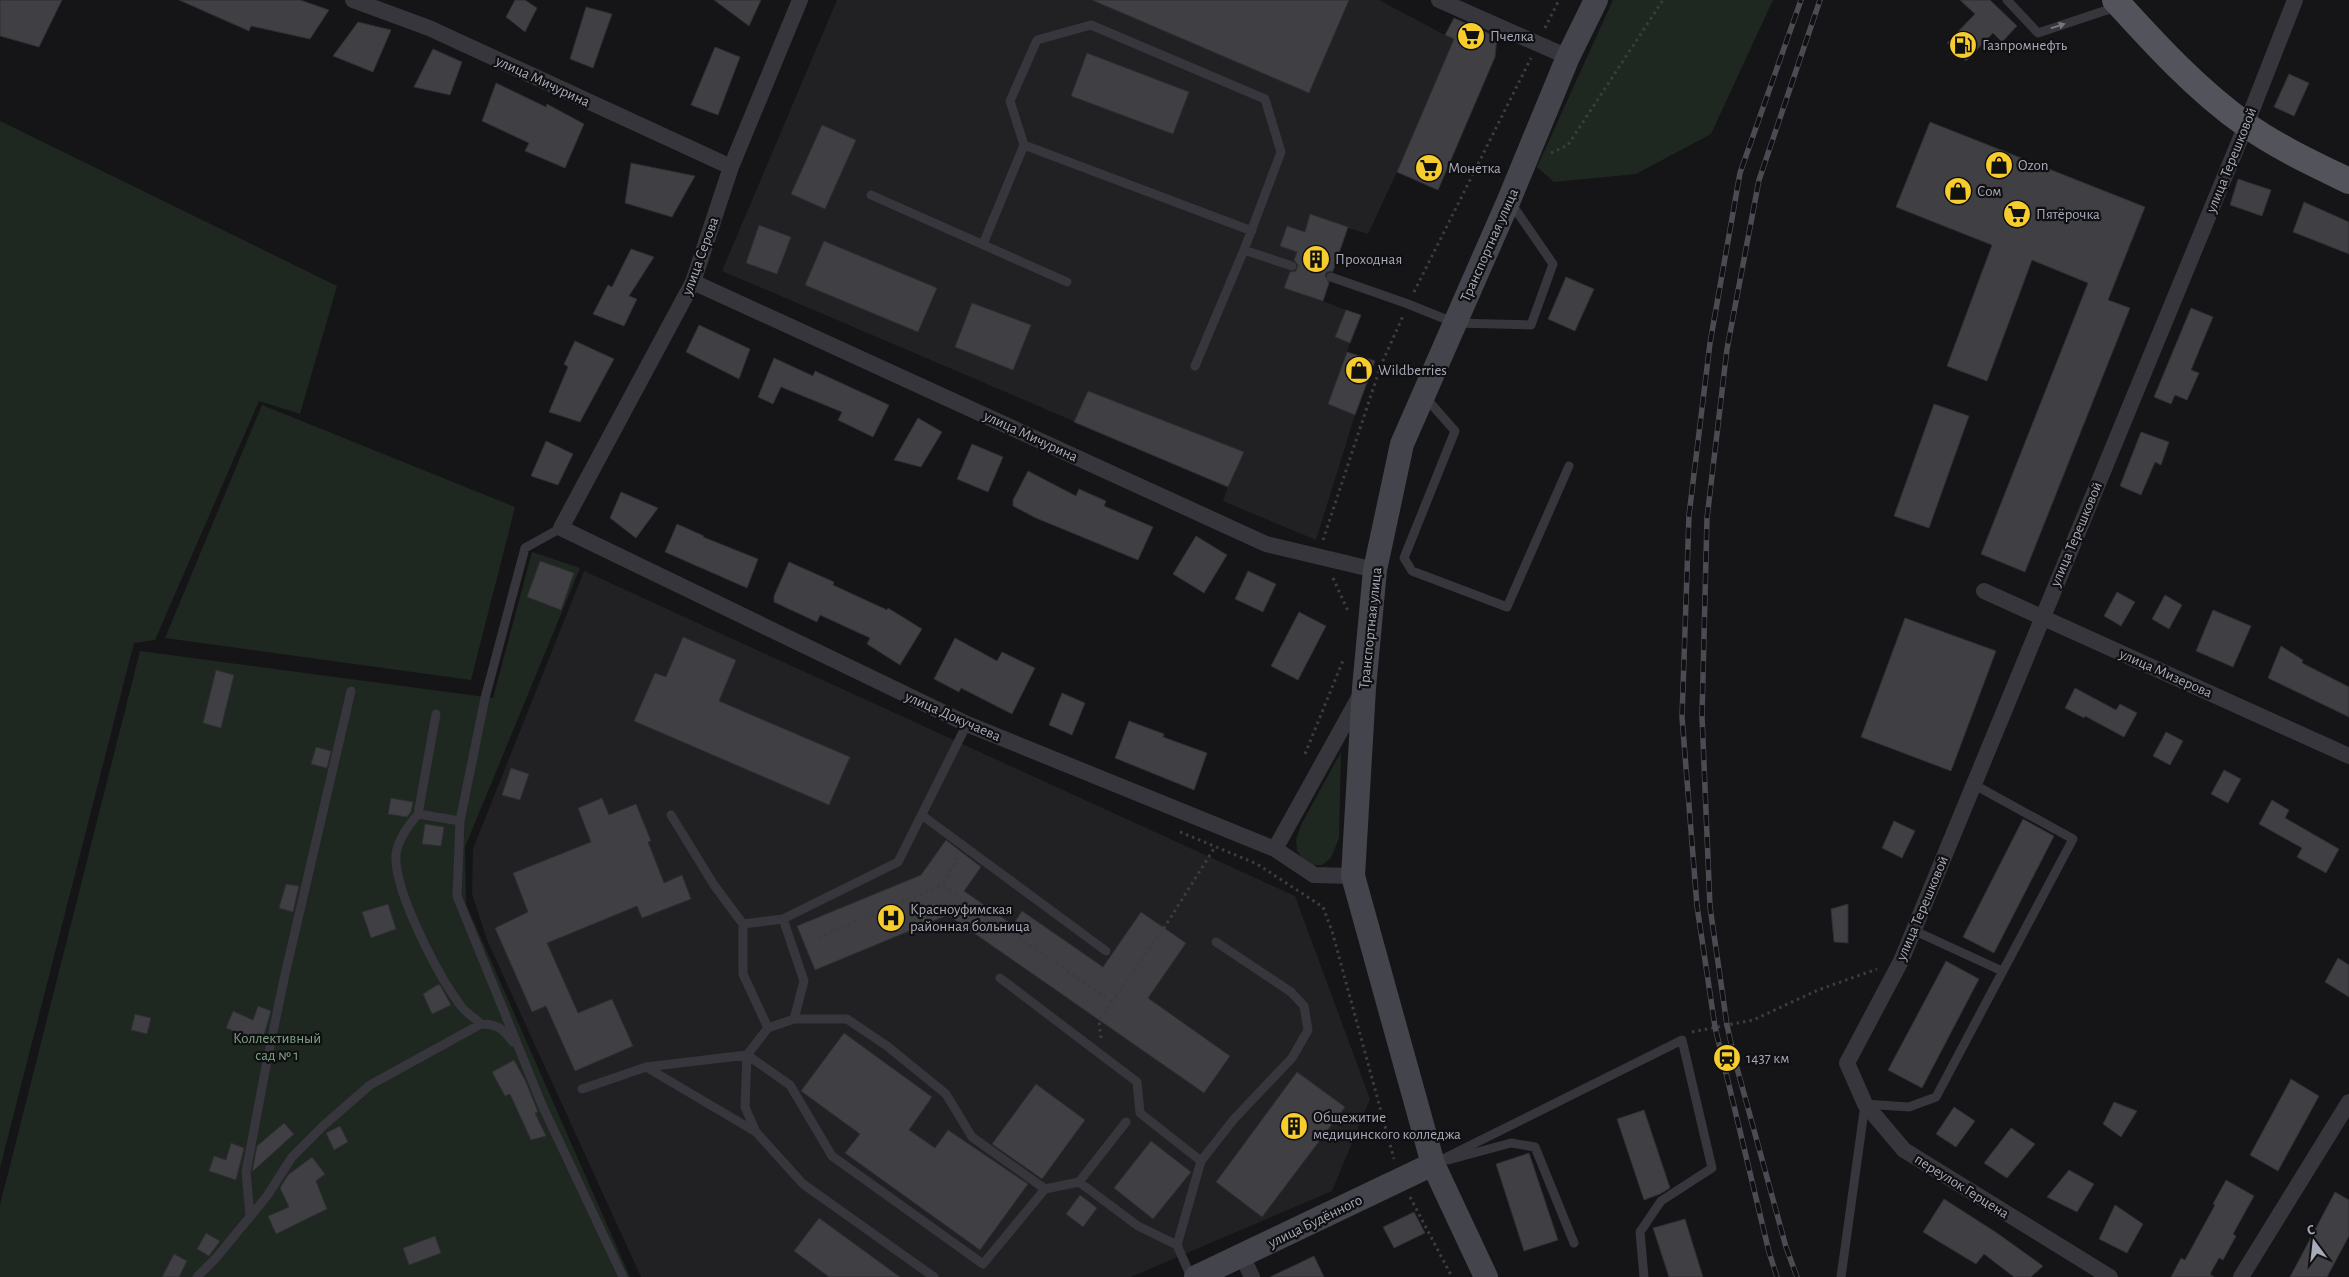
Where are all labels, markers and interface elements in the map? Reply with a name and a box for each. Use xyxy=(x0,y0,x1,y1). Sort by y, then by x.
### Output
supermarket icon: Пчелка xyxy=(1456,21,1486,51)
one-way arrow xyxy=(2051,22,2066,30)
place label: Пчелка xyxy=(1490,29,1534,44)
fuel station icon: Газпромнефть xyxy=(1948,30,1978,60)
place label: Газпромнефть xyxy=(1982,38,2068,53)
street label: улица Мичурина xyxy=(493,53,592,110)
street label: улица Терешковой xyxy=(2203,105,2259,216)
shop icon: Ozon xyxy=(1984,150,2014,180)
supermarket icon: Монетка xyxy=(1414,153,1444,183)
place label: Ozon xyxy=(2018,158,2048,173)
place label: Монетка xyxy=(1448,161,1501,176)
shop icon: Сом xyxy=(1943,176,1973,206)
place label: Сом xyxy=(1977,184,2001,199)
street label: Транспортная улица xyxy=(1458,186,1521,304)
supermarket icon: Пятёрочка xyxy=(2002,199,2032,229)
place label: Пятёрочка xyxy=(2036,207,2100,222)
street label: улица Серова xyxy=(679,215,722,298)
building icon: Проходная xyxy=(1301,244,1331,274)
place label: Проходная xyxy=(1335,252,1402,267)
shop icon: Wildberries xyxy=(1344,355,1374,385)
place label: Wildberries xyxy=(1378,363,1447,378)
street label: улица Мичурина xyxy=(981,408,1080,465)
street label: улица Терешковой xyxy=(2047,480,2105,590)
street label: Транспортная улица xyxy=(1357,566,1384,690)
street label: улица Мизерова xyxy=(2116,646,2215,701)
street label: улица Докучаева xyxy=(902,688,1003,744)
street label: улица Терешковой xyxy=(1893,854,1951,964)
place label: Красноуфимская районная больница xyxy=(910,902,1030,934)
hospital icon: Красноуфимская районная больница xyxy=(876,903,906,933)
park label: Коллективный сад № 1 xyxy=(233,1031,321,1063)
station icon: 1437 км xyxy=(1712,1043,1742,1073)
place label: 1437 км xyxy=(1746,1051,1789,1066)
place label: Общежитие медицинского колледжа xyxy=(1313,1110,1461,1142)
building icon: Общежитие медицинского колледжа xyxy=(1279,1111,1309,1141)
street label: переулок Герцена xyxy=(1912,1151,2012,1221)
street label: улица Будённого xyxy=(1265,1192,1365,1251)
north arrow xyxy=(2289,1217,2339,1267)
text: С xyxy=(2305,1223,2317,1238)

